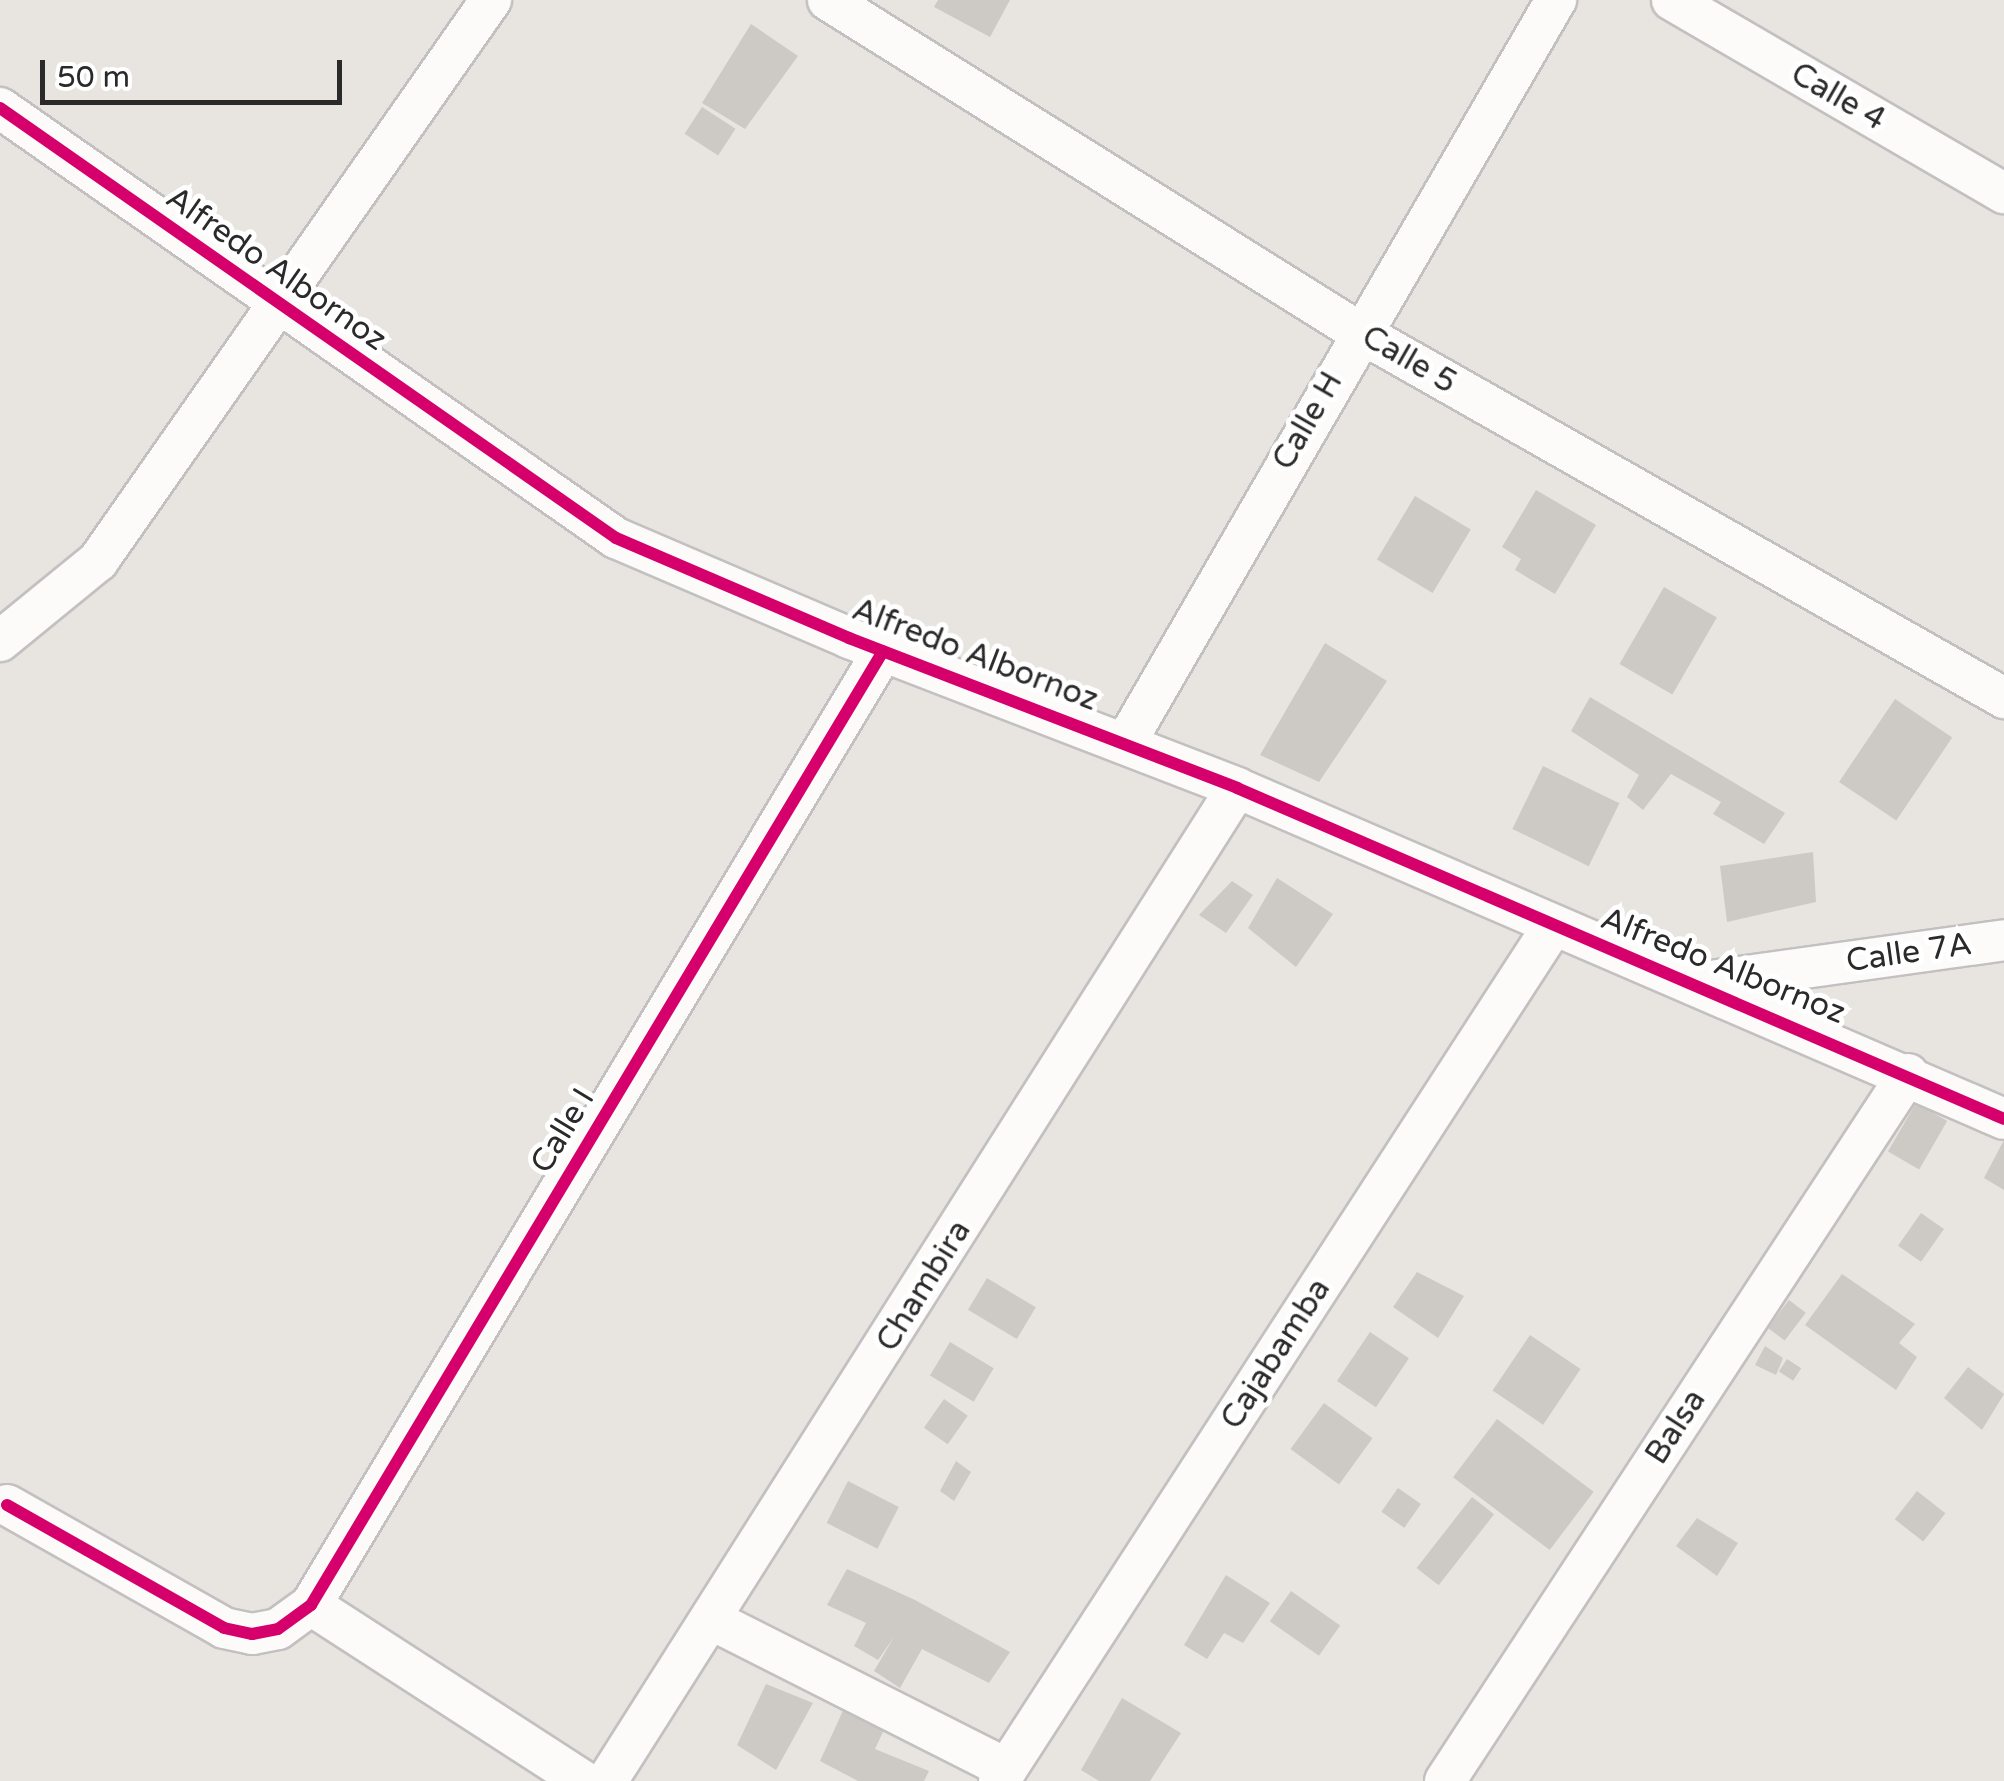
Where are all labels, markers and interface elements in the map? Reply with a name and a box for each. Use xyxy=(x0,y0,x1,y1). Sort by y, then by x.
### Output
scale bar xyxy=(45,40,348,102)
street label: Calle 4 xyxy=(1784,55,1892,139)
text: 50 m xyxy=(57,59,130,96)
street label: Alfredo Albornoz xyxy=(158,179,394,359)
street label: Calle 5 xyxy=(1355,318,1463,402)
street label: Calle H xyxy=(1265,365,1351,477)
street label: Alfredo Albornoz xyxy=(847,590,1103,720)
street label: Alfredo Albornoz xyxy=(1595,899,1851,1033)
street label: Calle 7A xyxy=(1844,925,1974,981)
street label: Calle I xyxy=(523,1082,603,1180)
street label: Chambira xyxy=(869,1213,979,1359)
street label: Cajabamba xyxy=(1213,1271,1339,1437)
street label: Balsa xyxy=(1638,1382,1714,1472)

